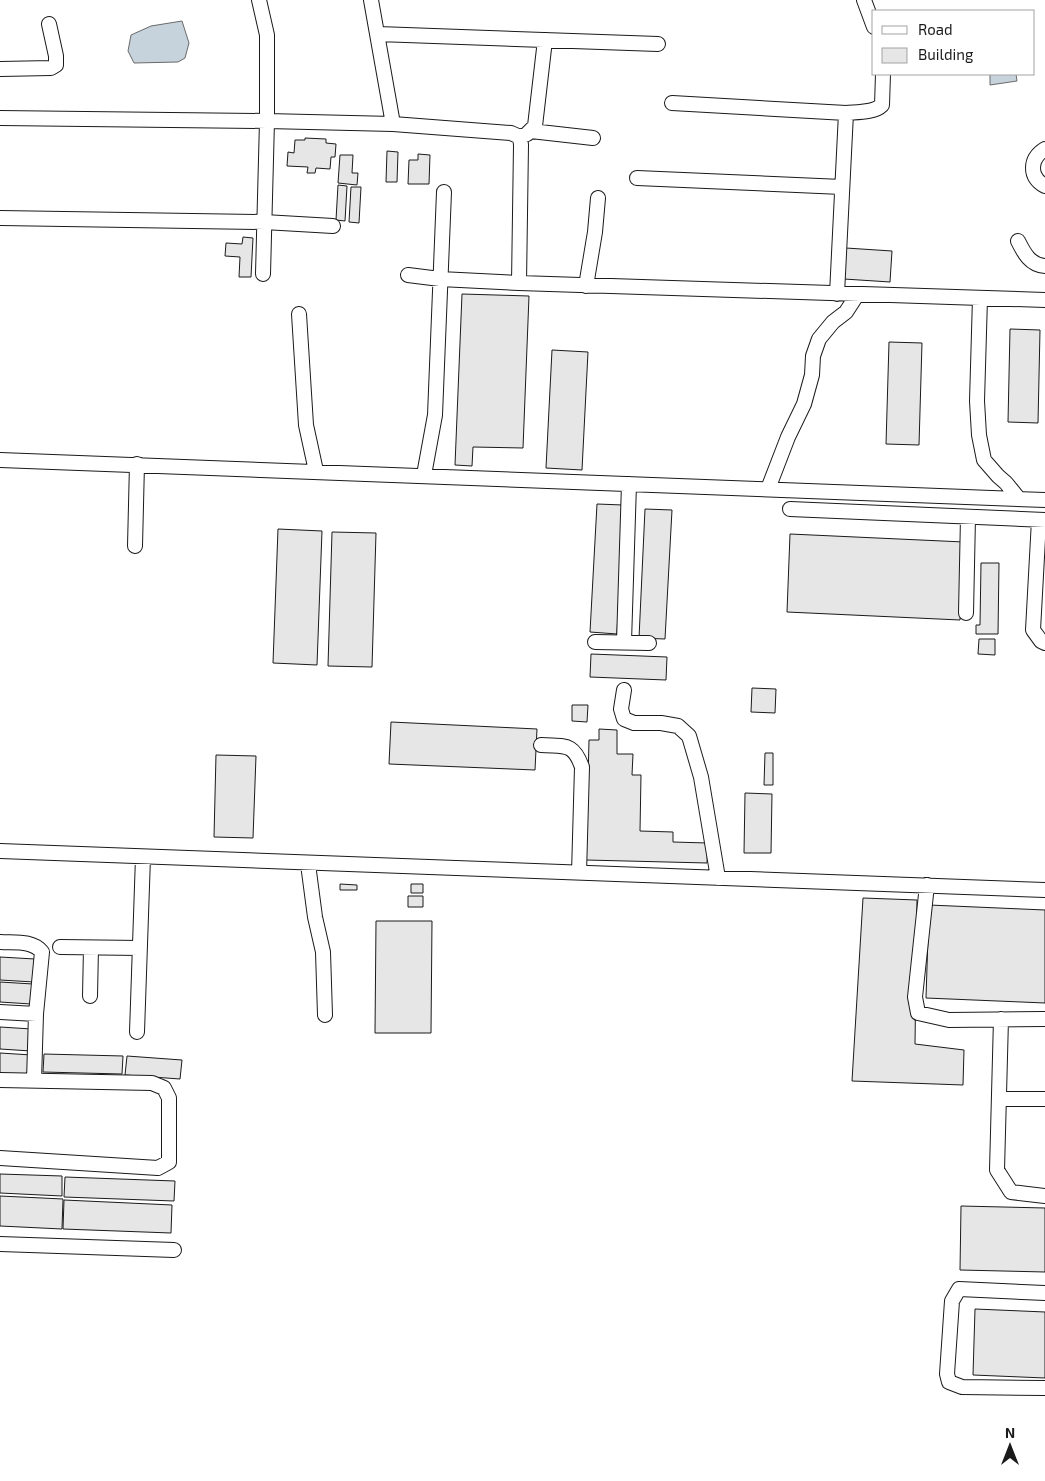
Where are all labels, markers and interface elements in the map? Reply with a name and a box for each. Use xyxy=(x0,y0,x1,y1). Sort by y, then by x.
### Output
legend xyxy=(872,10,1035,75)
text: Road xyxy=(918,20,953,38)
text: Building xyxy=(918,45,974,63)
north arrow xyxy=(985,1421,1035,1471)
text: N xyxy=(1005,1424,1015,1441)

